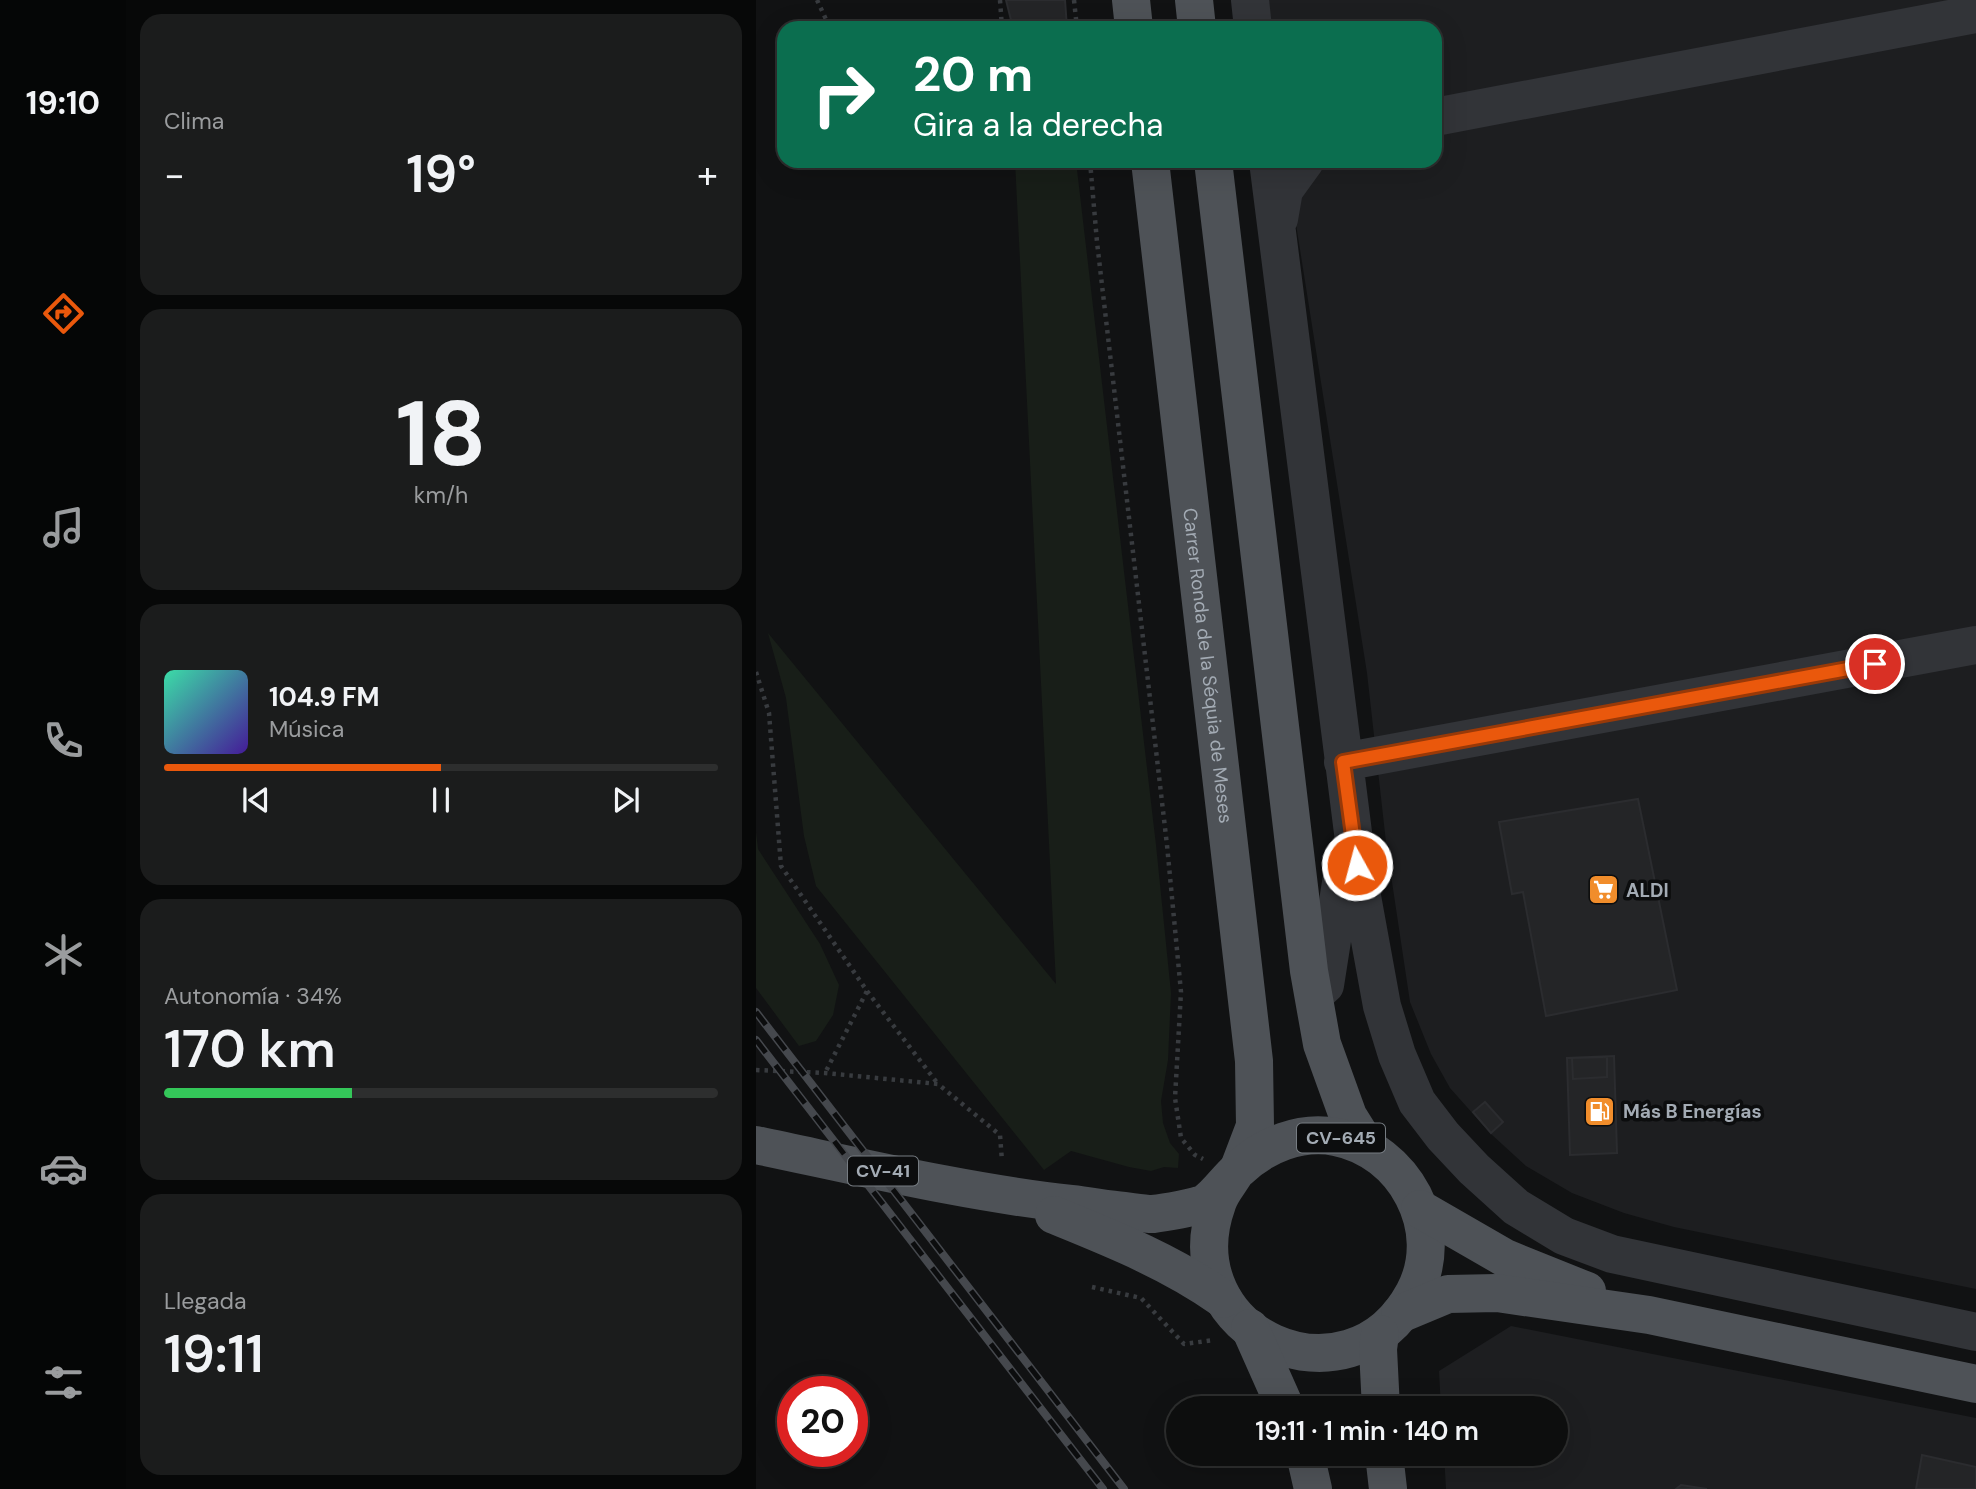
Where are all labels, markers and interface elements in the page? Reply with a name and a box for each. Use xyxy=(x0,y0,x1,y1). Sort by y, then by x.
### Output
text: 20 m xyxy=(913,42,1033,106)
icon: right xyxy=(798,49,889,140)
text: 19:10 xyxy=(26,82,100,124)
text: Gira a la derecha xyxy=(913,104,1163,146)
text: Clima xyxy=(164,106,224,136)
text: 19° xyxy=(406,140,476,208)
text: − xyxy=(164,150,185,200)
text: + xyxy=(697,150,718,200)
icon: directions xyxy=(39,289,88,338)
text: 18 xyxy=(396,375,486,493)
text: km/h xyxy=(414,480,468,510)
icon: music xyxy=(39,503,88,552)
street label: Carrer Ronda de la Séquia de Meses xyxy=(1178,507,1239,825)
pin xyxy=(1845,634,1905,694)
icon: arrive xyxy=(1856,645,1894,683)
text: 104.9 FM xyxy=(269,680,380,714)
text: Música xyxy=(269,714,344,744)
icon: phone xyxy=(39,716,88,765)
icon: previous xyxy=(237,781,275,819)
icon: pause xyxy=(422,781,460,819)
icon: next xyxy=(607,781,645,819)
position arrow xyxy=(1320,828,1394,902)
supermarket icon: ALDI xyxy=(1586,873,1620,907)
place label: ALDI xyxy=(1626,878,1669,903)
icon: climate xyxy=(39,930,88,979)
text: Autonomía · 34% xyxy=(164,981,342,1011)
text: 170 km xyxy=(164,1015,336,1083)
fuel station icon: Más B Energías xyxy=(1583,1094,1617,1128)
place label: Más B Energías xyxy=(1623,1099,1762,1124)
road number: CV-645 xyxy=(1297,1124,1385,1153)
icon: car xyxy=(39,1144,88,1193)
road number: CV-41 xyxy=(848,1156,918,1186)
text: Llegada xyxy=(164,1286,247,1316)
text: 19:11 xyxy=(164,1320,264,1388)
icon: filters xyxy=(39,1358,88,1407)
speed limit sign: 20 xyxy=(777,1376,868,1467)
text: 19:11 · 1 min · 140 m xyxy=(1255,1414,1479,1448)

